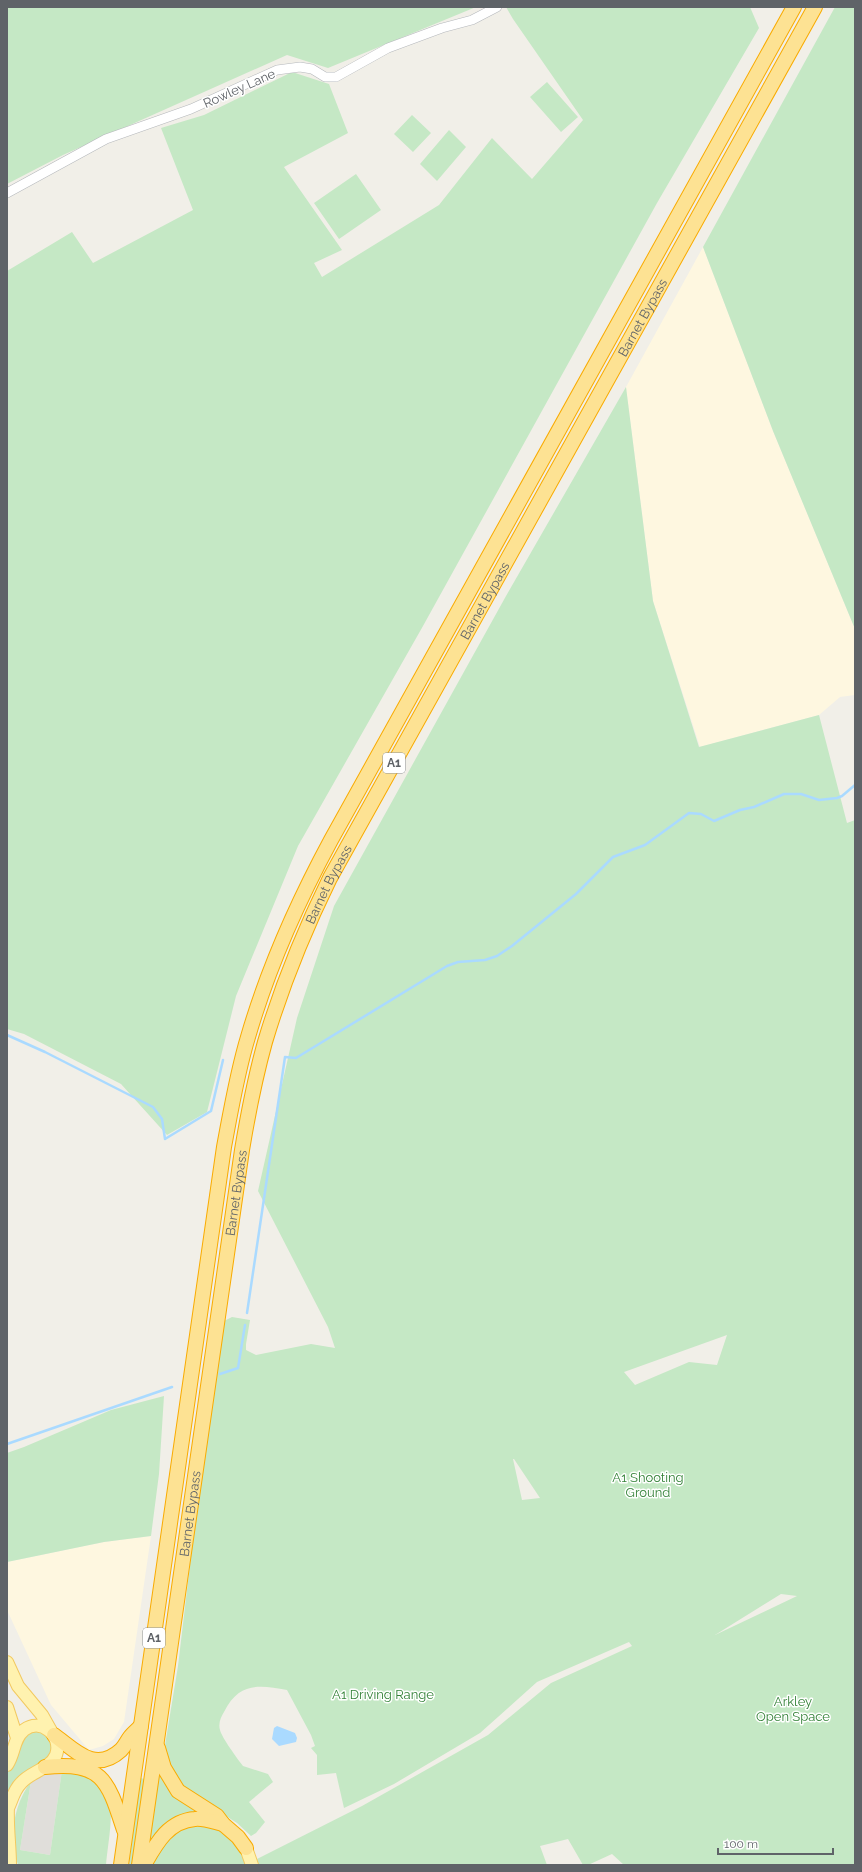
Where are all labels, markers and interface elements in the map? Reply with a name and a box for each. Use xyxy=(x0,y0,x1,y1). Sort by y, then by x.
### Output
street label: Rowley Lane xyxy=(201,66,278,111)
street label: Barnet Bypass xyxy=(615,276,670,359)
street label: Barnet Bypass xyxy=(457,559,513,642)
road number: A1 xyxy=(383,753,405,773)
street label: Barnet Bypass xyxy=(303,842,355,926)
street label: Barnet Bypass xyxy=(223,1149,250,1237)
street label: Barnet Bypass xyxy=(177,1470,204,1558)
park label: A1 Shooting Ground xyxy=(612,1470,684,1500)
road number: A1 xyxy=(143,1628,165,1648)
park label: A1 Driving Range xyxy=(332,1687,434,1702)
park label: Arkley Open Space xyxy=(756,1694,830,1724)
scale bar xyxy=(718,1830,833,1856)
text: 100 m xyxy=(724,1837,758,1851)

